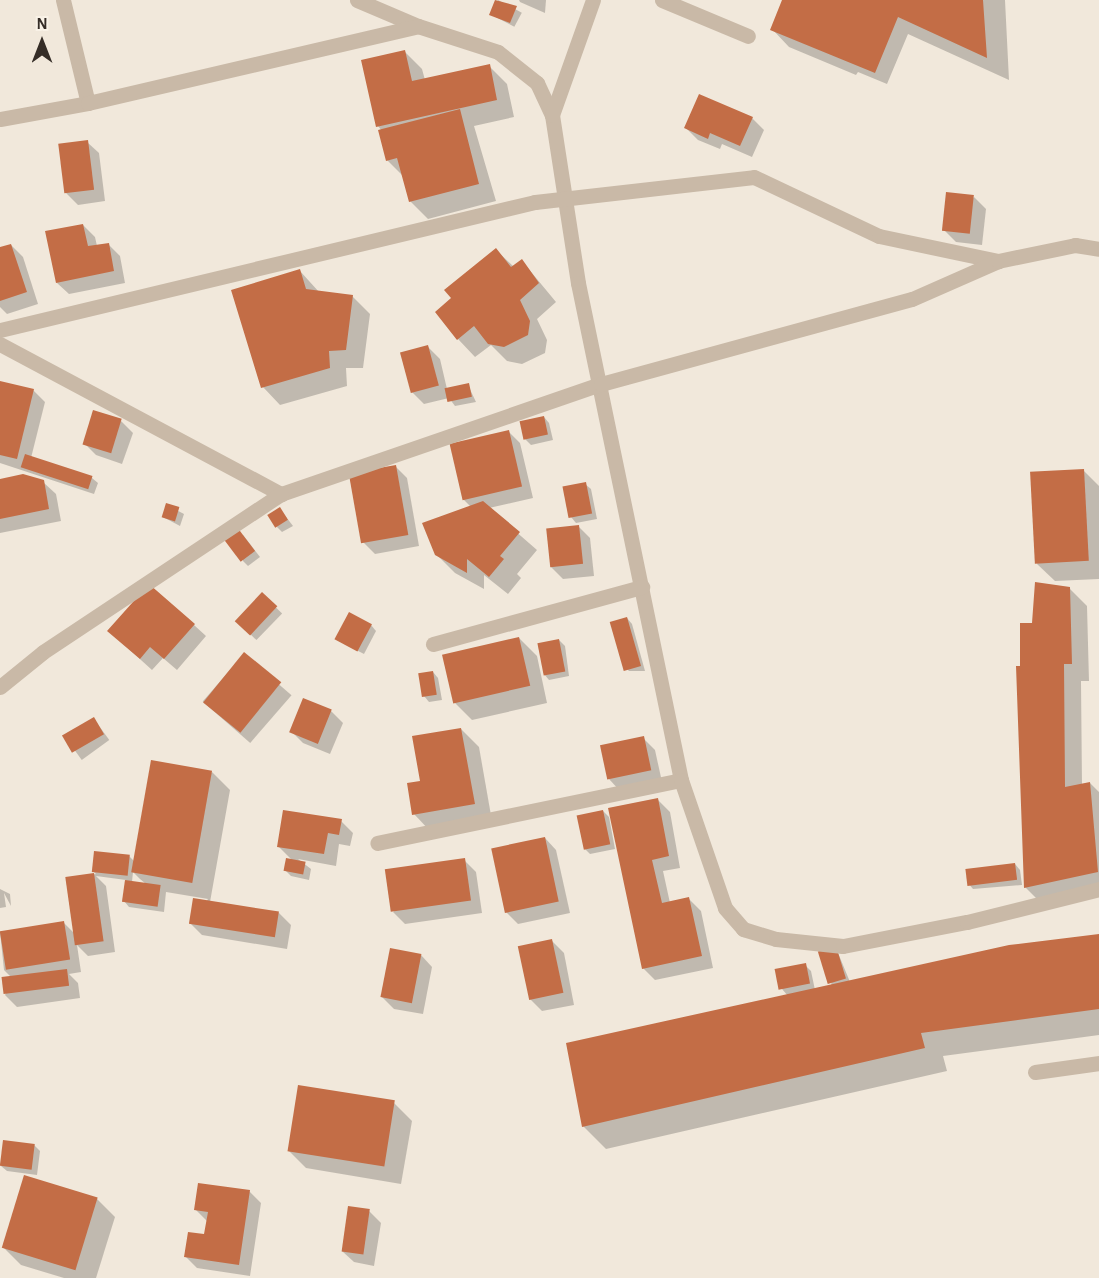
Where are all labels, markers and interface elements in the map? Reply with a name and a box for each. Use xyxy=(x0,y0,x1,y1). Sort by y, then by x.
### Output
north arrow xyxy=(12,12,72,72)
text: N xyxy=(36,16,48,32)

